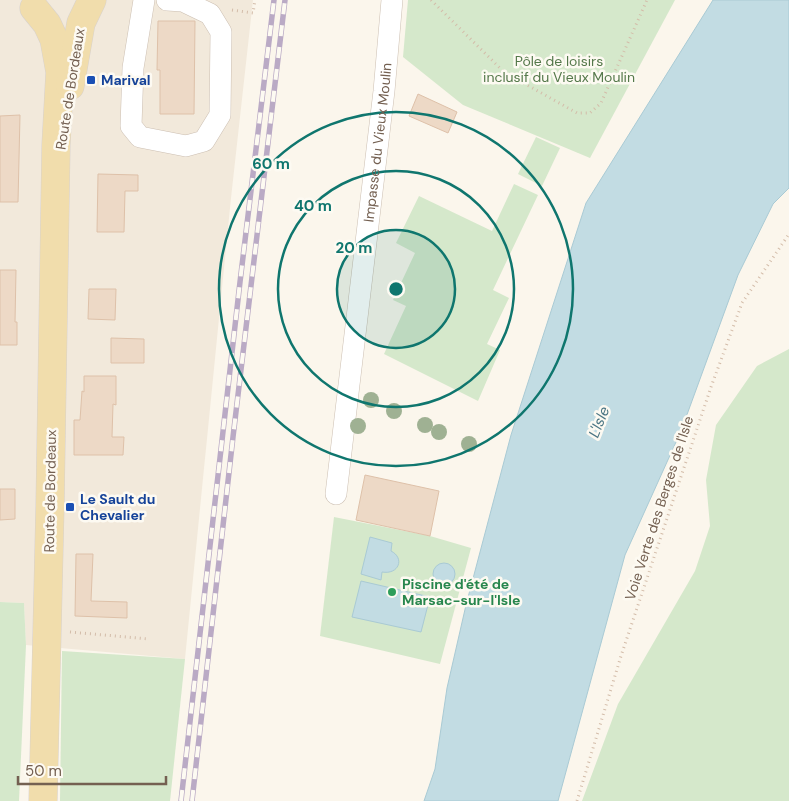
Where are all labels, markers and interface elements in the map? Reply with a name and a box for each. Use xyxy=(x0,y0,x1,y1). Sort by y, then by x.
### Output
street label: Route de Bordeaux xyxy=(52,27,88,151)
park label: Pôle de loisirs inclusif du Vieux Moulin xyxy=(483,52,635,86)
street label: Impasse du Vieux Moulin xyxy=(359,62,395,223)
place label: Marival xyxy=(101,71,151,89)
marker: Marival xyxy=(85,74,97,86)
text: 60 m xyxy=(252,154,290,174)
text: 40 m xyxy=(294,196,332,216)
text: 20 m xyxy=(336,238,372,258)
centre of rings xyxy=(387,280,405,298)
water label: L'Isle xyxy=(584,403,614,441)
street label: Voie Verte des Berges de l'Isle xyxy=(621,414,697,602)
street label: Route de Bordeaux xyxy=(40,429,60,552)
place label: Le Sault du Chevalier xyxy=(80,490,155,524)
marker: Le Sault du Chevalier xyxy=(64,501,76,513)
place label: Piscine d'été de Marsac-sur-l'Isle xyxy=(402,575,520,609)
marker: Piscine d'été de Marsac-sur-l'Isle xyxy=(386,586,398,598)
scale bar xyxy=(18,754,165,786)
text: 50 m xyxy=(25,761,62,781)

